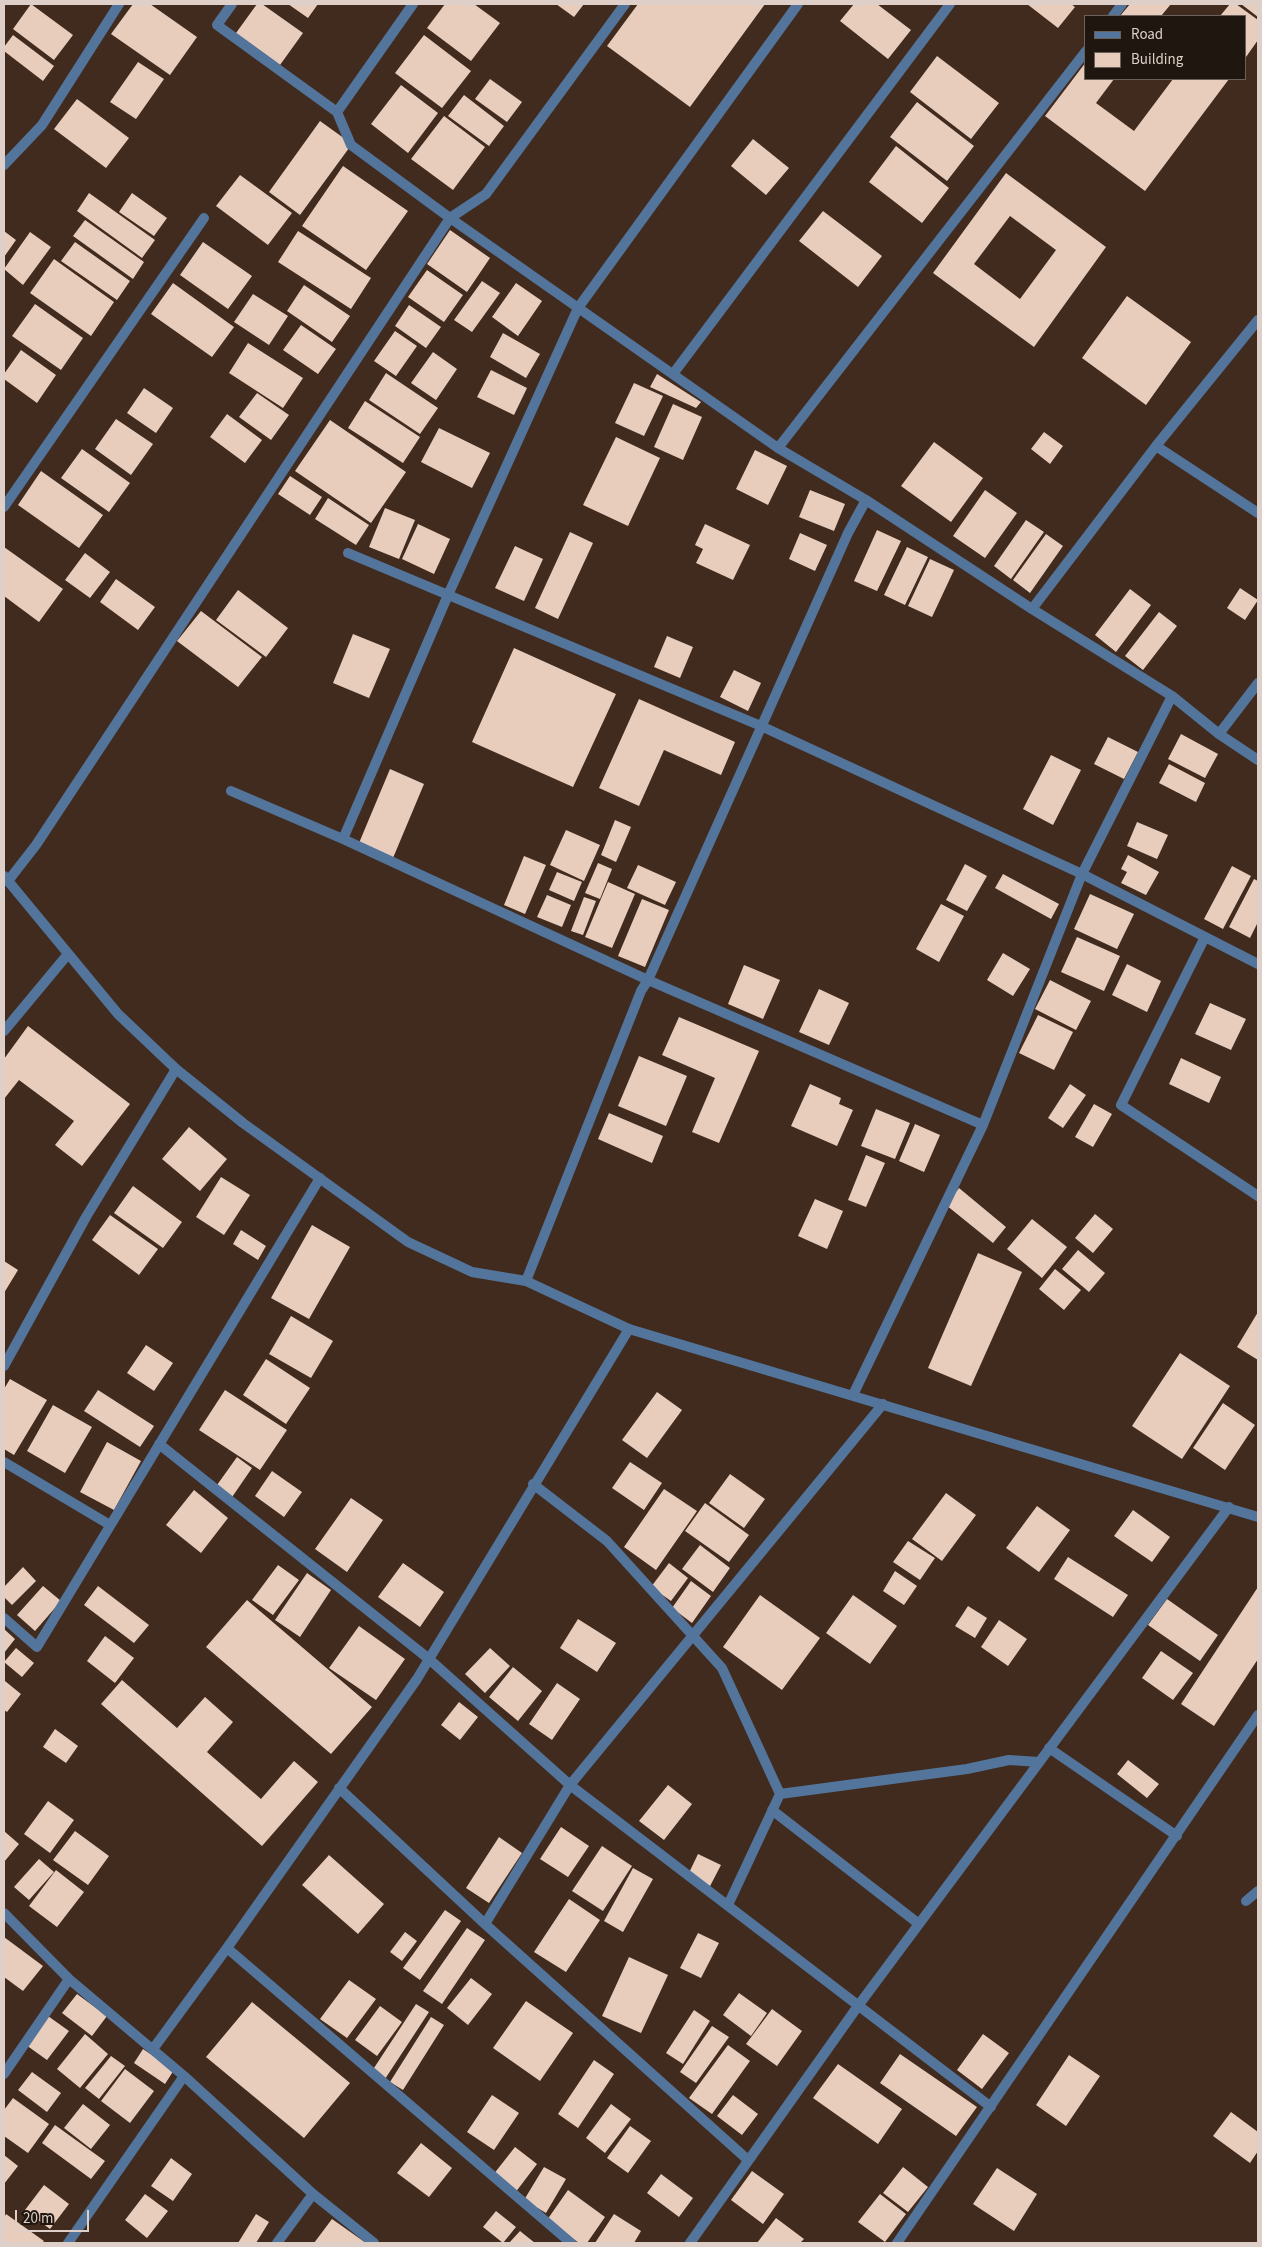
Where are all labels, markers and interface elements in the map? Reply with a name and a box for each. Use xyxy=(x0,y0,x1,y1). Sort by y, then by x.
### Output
legend xyxy=(1084,15,1247,80)
text: Road xyxy=(1131,24,1163,45)
text: Building xyxy=(1131,49,1183,70)
scale bar xyxy=(18,2200,91,2232)
text: 20 m xyxy=(23,2208,53,2229)

